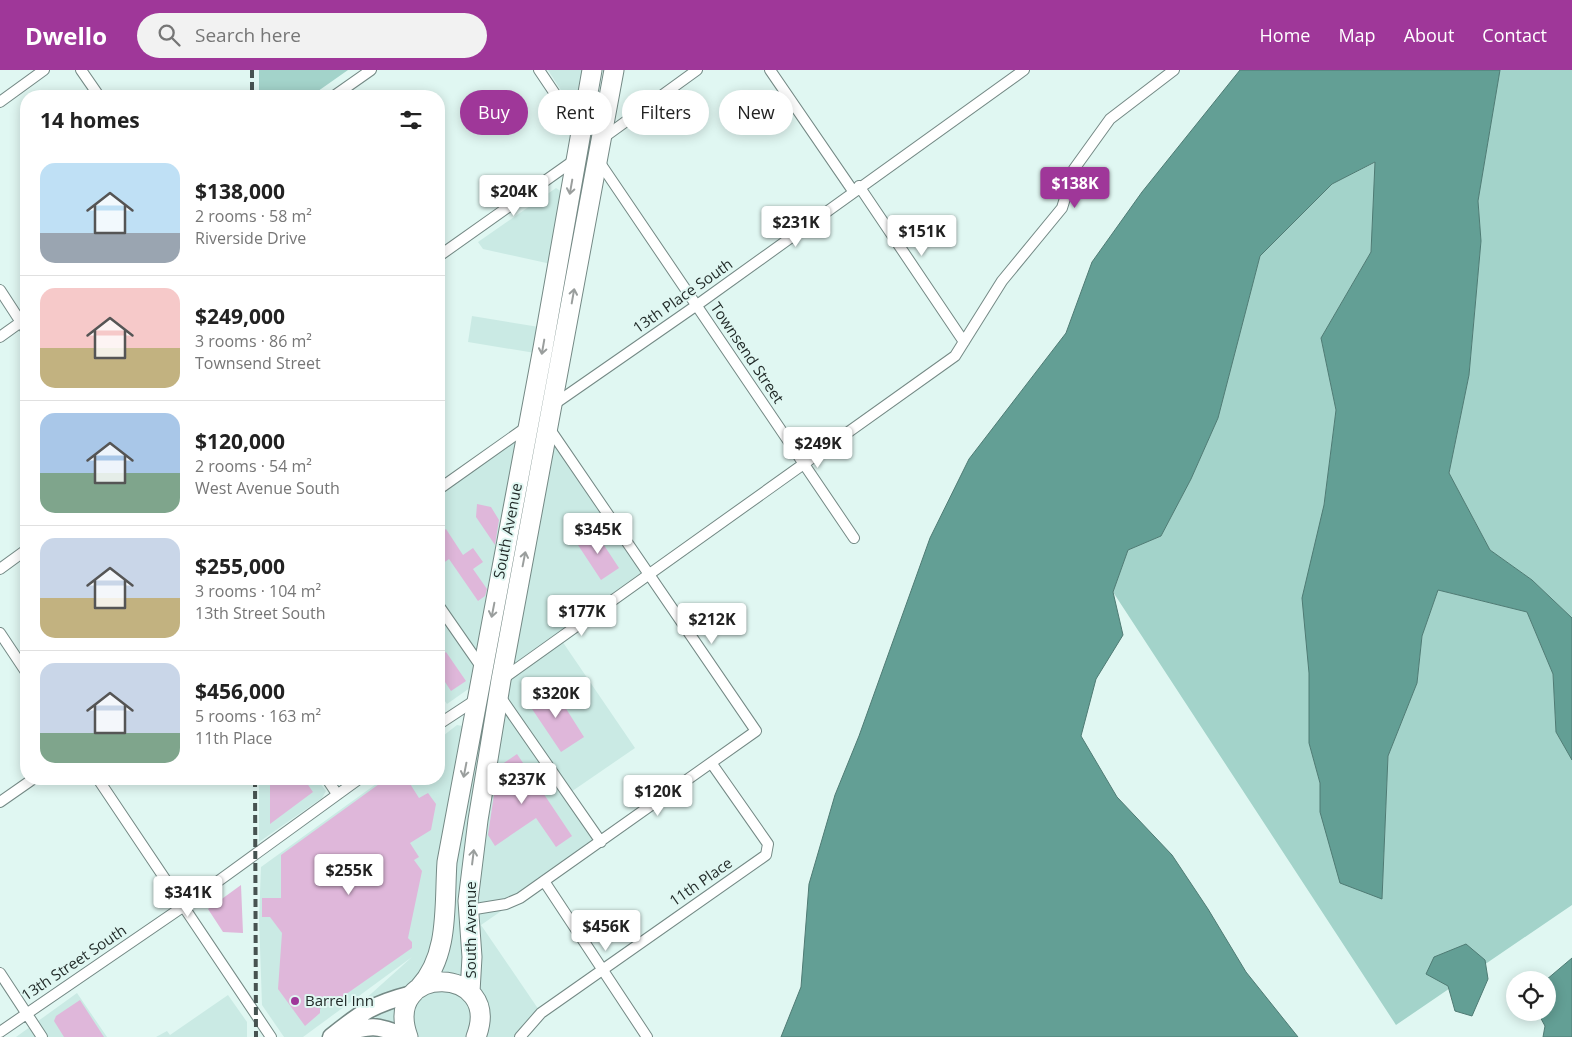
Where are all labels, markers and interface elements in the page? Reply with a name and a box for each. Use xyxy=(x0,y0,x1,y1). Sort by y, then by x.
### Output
search box xyxy=(137,13,487,58)
text: Dwello xyxy=(25,19,107,52)
icon: search xyxy=(155,21,183,49)
text: Search here xyxy=(195,22,301,48)
text: Home xyxy=(1260,23,1310,47)
text: Map xyxy=(1338,23,1376,47)
text: About xyxy=(1404,23,1454,47)
text: Contact xyxy=(1482,23,1547,47)
chip: Buy xyxy=(460,90,528,135)
chip: Rent xyxy=(538,90,612,135)
chip: Filters xyxy=(622,90,709,135)
chip: New xyxy=(719,90,793,135)
text: 14 homes xyxy=(40,106,140,134)
icon: filters xyxy=(397,106,425,134)
pin: $138K xyxy=(1040,166,1110,209)
text: $138K xyxy=(1051,172,1099,194)
pin: $204K xyxy=(479,174,549,217)
text: $138,000 xyxy=(195,177,285,205)
one-way arrow xyxy=(565,178,575,194)
text: $204K xyxy=(490,180,538,202)
icon: home xyxy=(80,183,140,243)
text: 2 rooms · 58 m² xyxy=(195,205,312,227)
pin: $231K xyxy=(761,206,831,248)
text: $231K xyxy=(772,211,820,233)
pin: $151K xyxy=(887,214,957,257)
text: $151K xyxy=(898,220,946,242)
text: Riverside Drive xyxy=(195,227,306,249)
street label: 13th Place South xyxy=(629,253,736,337)
one-way arrow xyxy=(568,288,578,304)
street label: Townsend Street xyxy=(707,298,789,407)
text: $249,000 xyxy=(195,302,285,330)
icon: home xyxy=(80,308,140,368)
text: 3 rooms · 86 m² xyxy=(195,330,312,352)
one-way arrow xyxy=(538,339,548,355)
text: Townsend Street xyxy=(195,352,321,374)
pin: $249K xyxy=(783,426,853,469)
text: $120,000 xyxy=(195,427,285,455)
text: $249K xyxy=(794,432,842,454)
icon: home xyxy=(80,433,140,493)
text: 2 rooms · 54 m² xyxy=(195,455,312,477)
text: West Avenue South xyxy=(195,477,340,499)
street label: South Avenue xyxy=(488,481,526,580)
pin: $345K xyxy=(563,512,633,555)
text: $345K xyxy=(574,518,622,540)
one-way arrow xyxy=(520,551,529,567)
text: $255,000 xyxy=(195,552,285,580)
icon: home xyxy=(80,558,140,618)
text: 3 rooms · 104 m² xyxy=(195,580,321,602)
pin: $177K xyxy=(547,594,617,637)
text: $177K xyxy=(558,600,606,622)
one-way arrow xyxy=(487,601,497,617)
text: 13th Street South xyxy=(195,602,326,624)
pin: $212K xyxy=(677,602,747,645)
text: $212K xyxy=(688,608,736,630)
pin: $320K xyxy=(521,676,591,719)
text: $456,000 xyxy=(195,677,285,705)
text: $320K xyxy=(532,682,580,704)
icon: home xyxy=(80,683,140,743)
text: 5 rooms · 163 m² xyxy=(195,705,321,727)
text: 11th Place xyxy=(195,727,272,749)
one-way arrow xyxy=(459,761,469,777)
pin: $237K xyxy=(487,762,557,805)
text: $237K xyxy=(498,768,546,790)
pin: $120K xyxy=(623,774,693,817)
text: $120K xyxy=(634,780,682,802)
one-way arrow xyxy=(468,849,478,865)
street label: 11th Place xyxy=(665,852,736,910)
pin: $255K xyxy=(314,854,384,896)
text: $255K xyxy=(325,859,373,881)
pin: $341K xyxy=(153,876,223,918)
text: $341K xyxy=(164,881,212,903)
street label: South Avenue xyxy=(460,881,480,979)
pin: $456K xyxy=(571,910,641,952)
text: $456K xyxy=(582,915,630,937)
street label: 13th Street South xyxy=(17,920,130,1005)
map controls xyxy=(1506,971,1556,1021)
button: locate xyxy=(1506,971,1556,1021)
place label: Barrel Inn xyxy=(305,990,374,1010)
marker: Barrel Inn xyxy=(289,995,301,1007)

